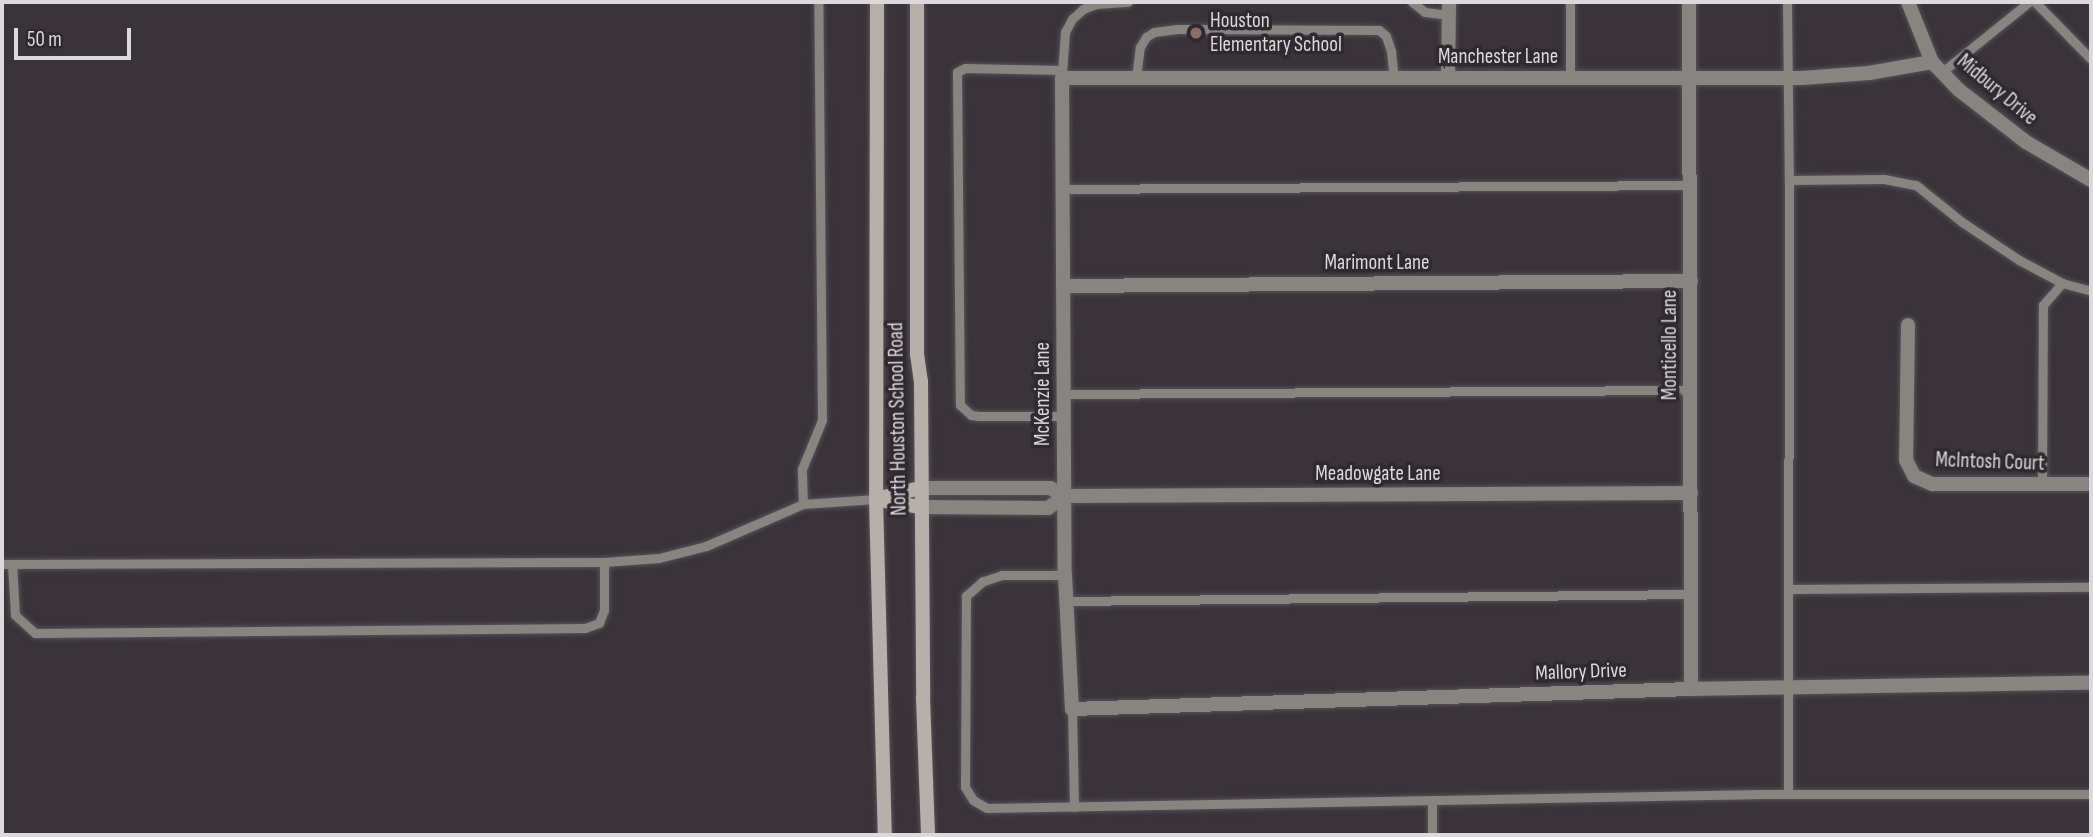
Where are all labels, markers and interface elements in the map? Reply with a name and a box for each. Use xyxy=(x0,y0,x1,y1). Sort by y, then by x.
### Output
place label: Houston Elementary School xyxy=(1210,8,1342,58)
scale bar xyxy=(18,14,135,58)
marker: Houston Elementary School xyxy=(1188,25,1204,41)
text: 50 m xyxy=(27,27,62,52)
street label: Manchester Lane xyxy=(1438,44,1558,70)
street label: Midbury Drive xyxy=(1952,49,2042,131)
street label: Marimont Lane xyxy=(1325,250,1429,276)
street label: Monticello Lane xyxy=(1657,290,1683,400)
street label: North Houston School Road xyxy=(884,322,912,516)
street label: McKenzie Lane xyxy=(1030,342,1056,446)
street label: McIntosh Court xyxy=(1935,448,2045,476)
street label: Meadowgate Lane xyxy=(1315,461,1441,487)
street label: Mallory Drive xyxy=(1535,658,1627,686)

